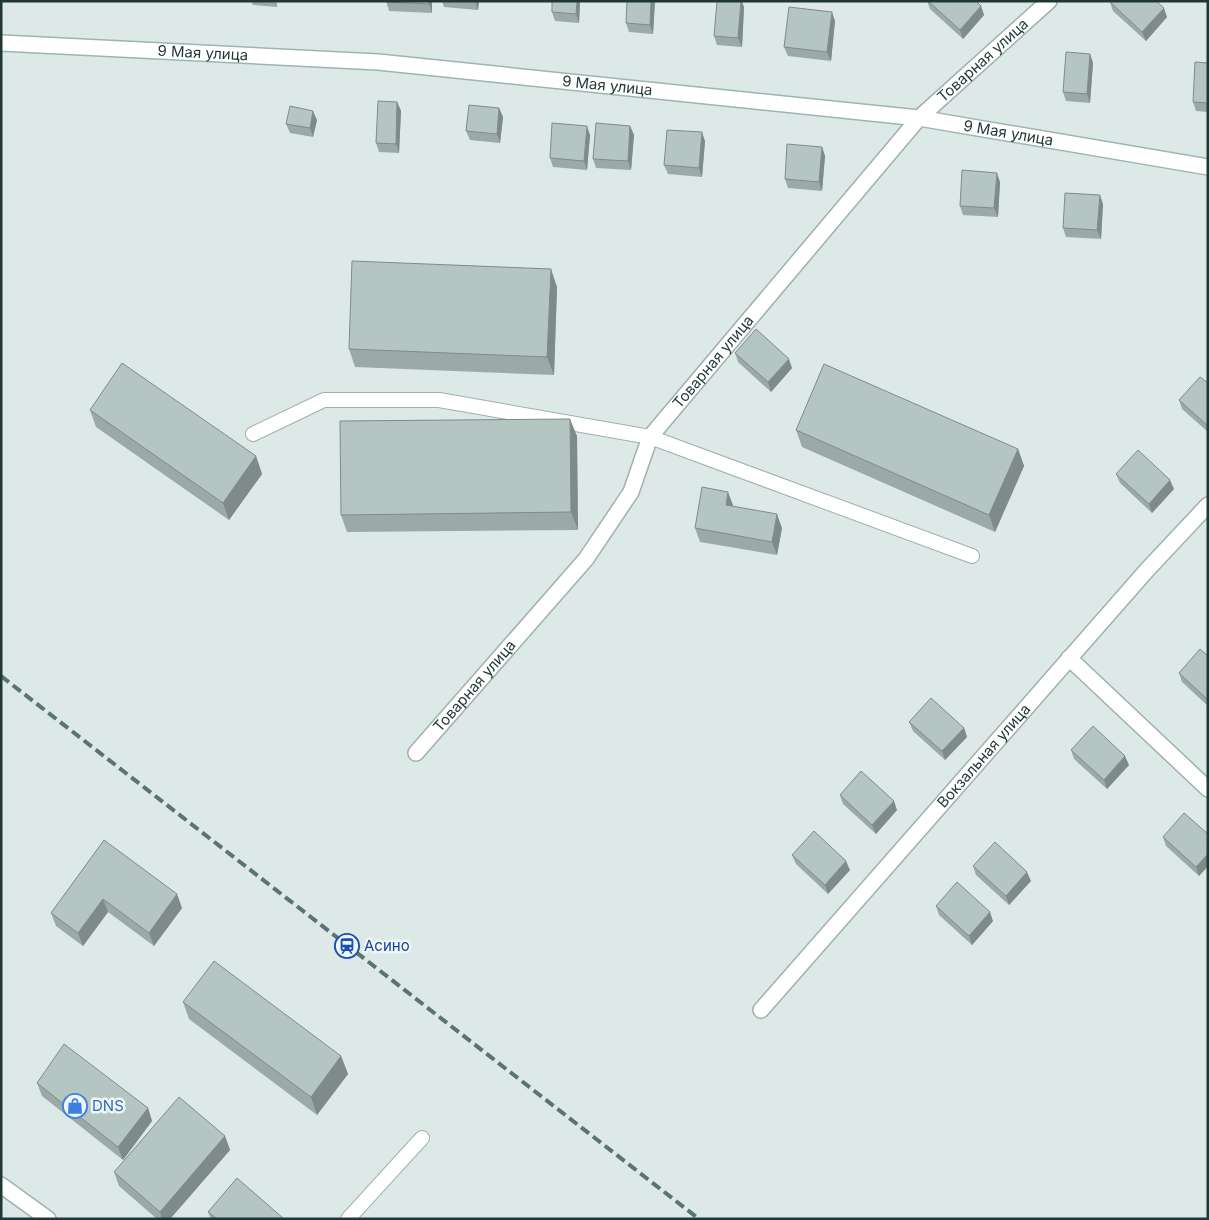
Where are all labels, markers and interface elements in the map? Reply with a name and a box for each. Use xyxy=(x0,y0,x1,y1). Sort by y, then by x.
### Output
street label: Товарная улица xyxy=(933,14,1032,106)
street label: 9 Мая улица xyxy=(157,41,249,64)
street label: 9 Мая улица xyxy=(561,71,653,99)
street label: 9 Мая улица xyxy=(962,116,1055,150)
street label: Товарная улица xyxy=(668,311,758,412)
street label: Товарная улица xyxy=(429,636,520,736)
street label: Вокзальная улица xyxy=(933,700,1034,811)
station icon: Асино xyxy=(334,933,360,959)
place label: Асино xyxy=(364,936,410,955)
shop icon: DNS xyxy=(62,1093,88,1119)
place label: DNS xyxy=(92,1096,124,1115)

